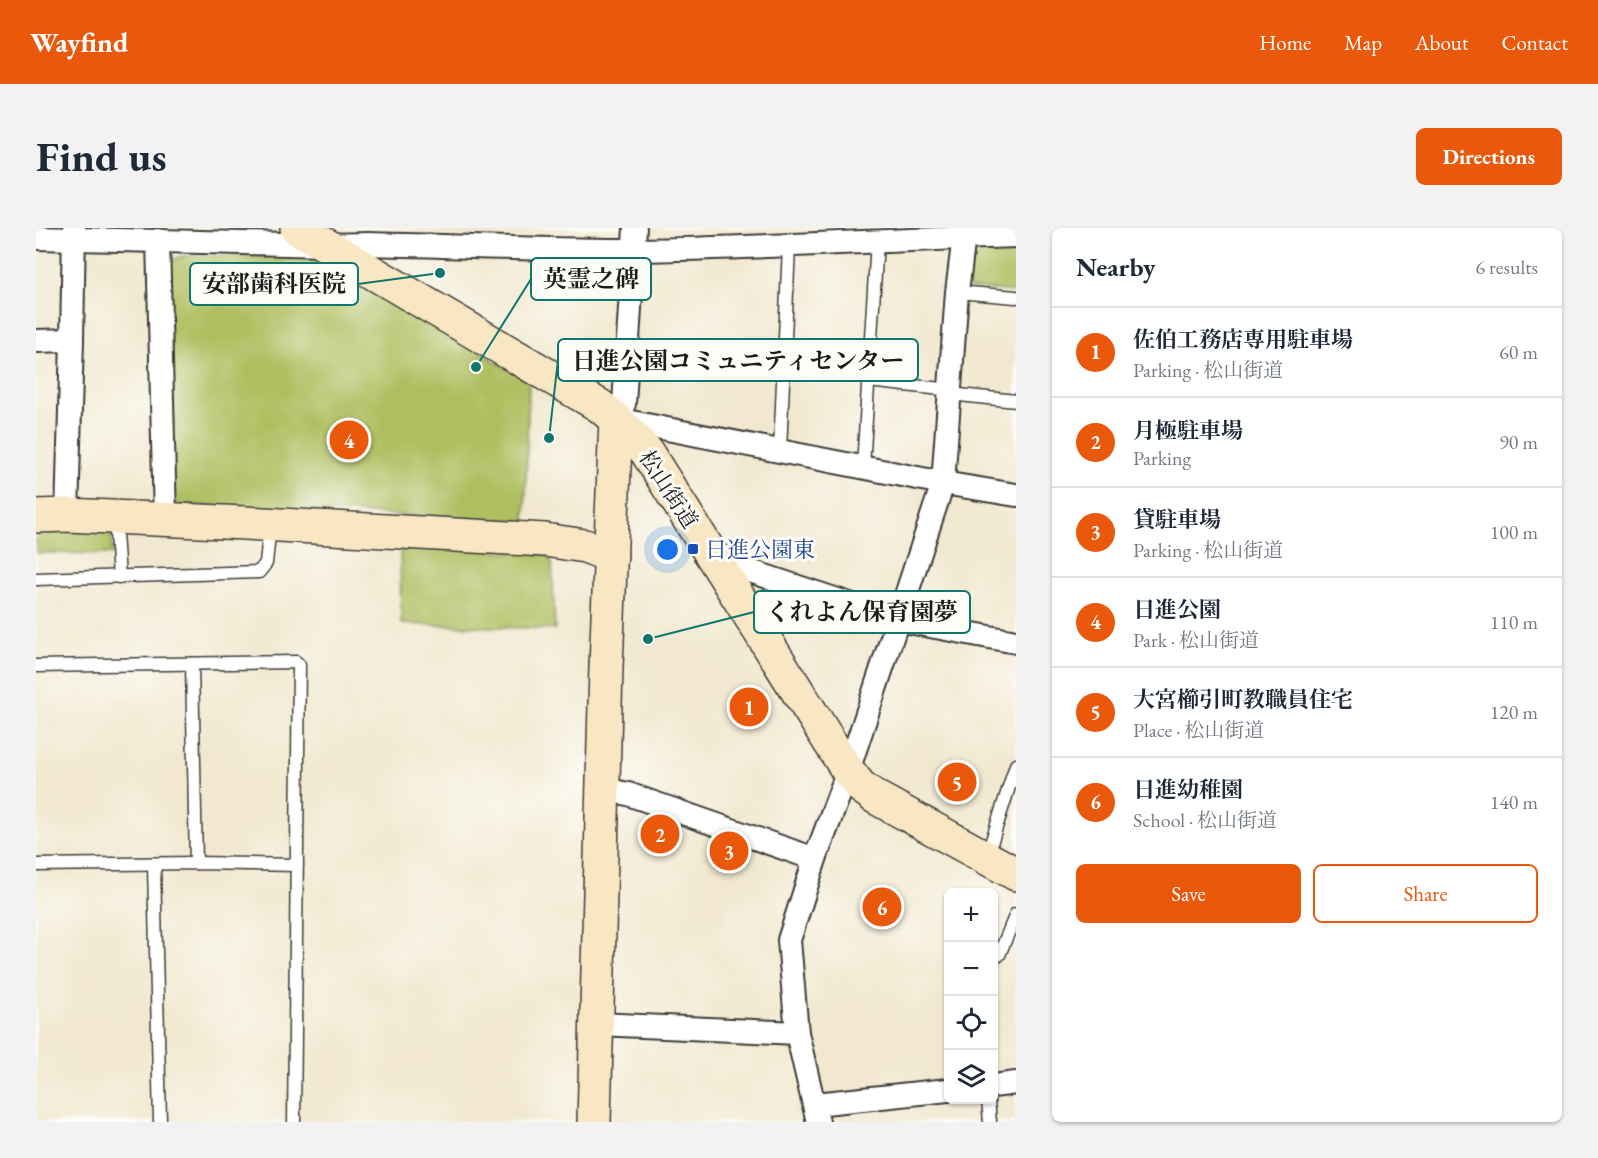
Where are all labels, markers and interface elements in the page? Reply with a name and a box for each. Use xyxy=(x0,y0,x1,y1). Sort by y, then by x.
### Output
text: Wayfind xyxy=(30,24,128,60)
text: Home xyxy=(1259,29,1311,56)
text: Map xyxy=(1344,29,1382,56)
text: About xyxy=(1415,29,1468,56)
text: Contact xyxy=(1501,29,1568,56)
button: Directions xyxy=(1416,128,1562,185)
text: Find us xyxy=(36,129,167,184)
text: Nearby xyxy=(1076,250,1156,284)
text: 6 results xyxy=(1475,254,1538,280)
callout: 英霊之碑 xyxy=(531,258,651,300)
callout: 安部歯科医院 xyxy=(190,263,358,305)
text: 英霊之碑 xyxy=(543,263,639,294)
text: 安部歯科医院 xyxy=(202,268,346,299)
text: 佐伯工務店専用駐車場 xyxy=(1133,325,1353,354)
callout: 日進公園コミュニティセンター xyxy=(558,339,918,381)
text: 1 xyxy=(1090,339,1101,365)
text: 60 m xyxy=(1499,339,1538,365)
text: 日進公園コミュニティセンター xyxy=(572,345,904,376)
text: Parking · 松山街道 xyxy=(1133,357,1283,383)
text: 月極駐車場 xyxy=(1133,416,1243,445)
pin: 4 xyxy=(330,418,368,462)
text: 2 xyxy=(1090,429,1101,455)
text: 90 m xyxy=(1499,429,1538,455)
street label: 松山街道 xyxy=(632,444,705,534)
text: Parking xyxy=(1133,445,1191,471)
text: 貸駐車場 xyxy=(1133,505,1221,534)
text: 3 xyxy=(1090,519,1101,545)
text: 100 m xyxy=(1490,519,1538,545)
your location xyxy=(653,535,682,564)
place label: 日進公園東 xyxy=(705,535,815,564)
text: Parking · 松山街道 xyxy=(1133,537,1283,563)
marker: 日進公園東 xyxy=(686,542,700,556)
callout: くれよん保育園夢 xyxy=(754,591,970,633)
text: 日進公園 xyxy=(1133,595,1221,624)
text: くれよん保育園夢 xyxy=(766,596,958,627)
text: 4 xyxy=(1090,609,1101,635)
text: 110 m xyxy=(1490,609,1538,635)
text: Park · 松山街道 xyxy=(1133,627,1259,653)
pin: 1 xyxy=(730,684,768,730)
text: 大宮櫛引町教職員住宅 xyxy=(1133,685,1353,714)
text: 5 xyxy=(1090,699,1101,725)
text: 120 m xyxy=(1490,699,1538,725)
text: Place · 松山街道 xyxy=(1133,717,1264,743)
pin: 5 xyxy=(938,760,976,804)
text: 日進幼稚園 xyxy=(1133,775,1243,804)
text: 6 xyxy=(1090,789,1101,815)
text: 140 m xyxy=(1490,789,1538,815)
text: School · 松山街道 xyxy=(1133,807,1277,833)
pin: 2 xyxy=(640,812,680,856)
pin: 3 xyxy=(710,828,748,874)
button: Save xyxy=(1076,864,1301,923)
button: Share xyxy=(1313,864,1538,923)
pin: 6 xyxy=(862,884,902,930)
map controls xyxy=(944,888,998,1104)
button: + xyxy=(944,888,998,942)
button: − xyxy=(944,942,998,996)
button: locate xyxy=(944,996,998,1050)
button: layers xyxy=(944,1050,998,1104)

